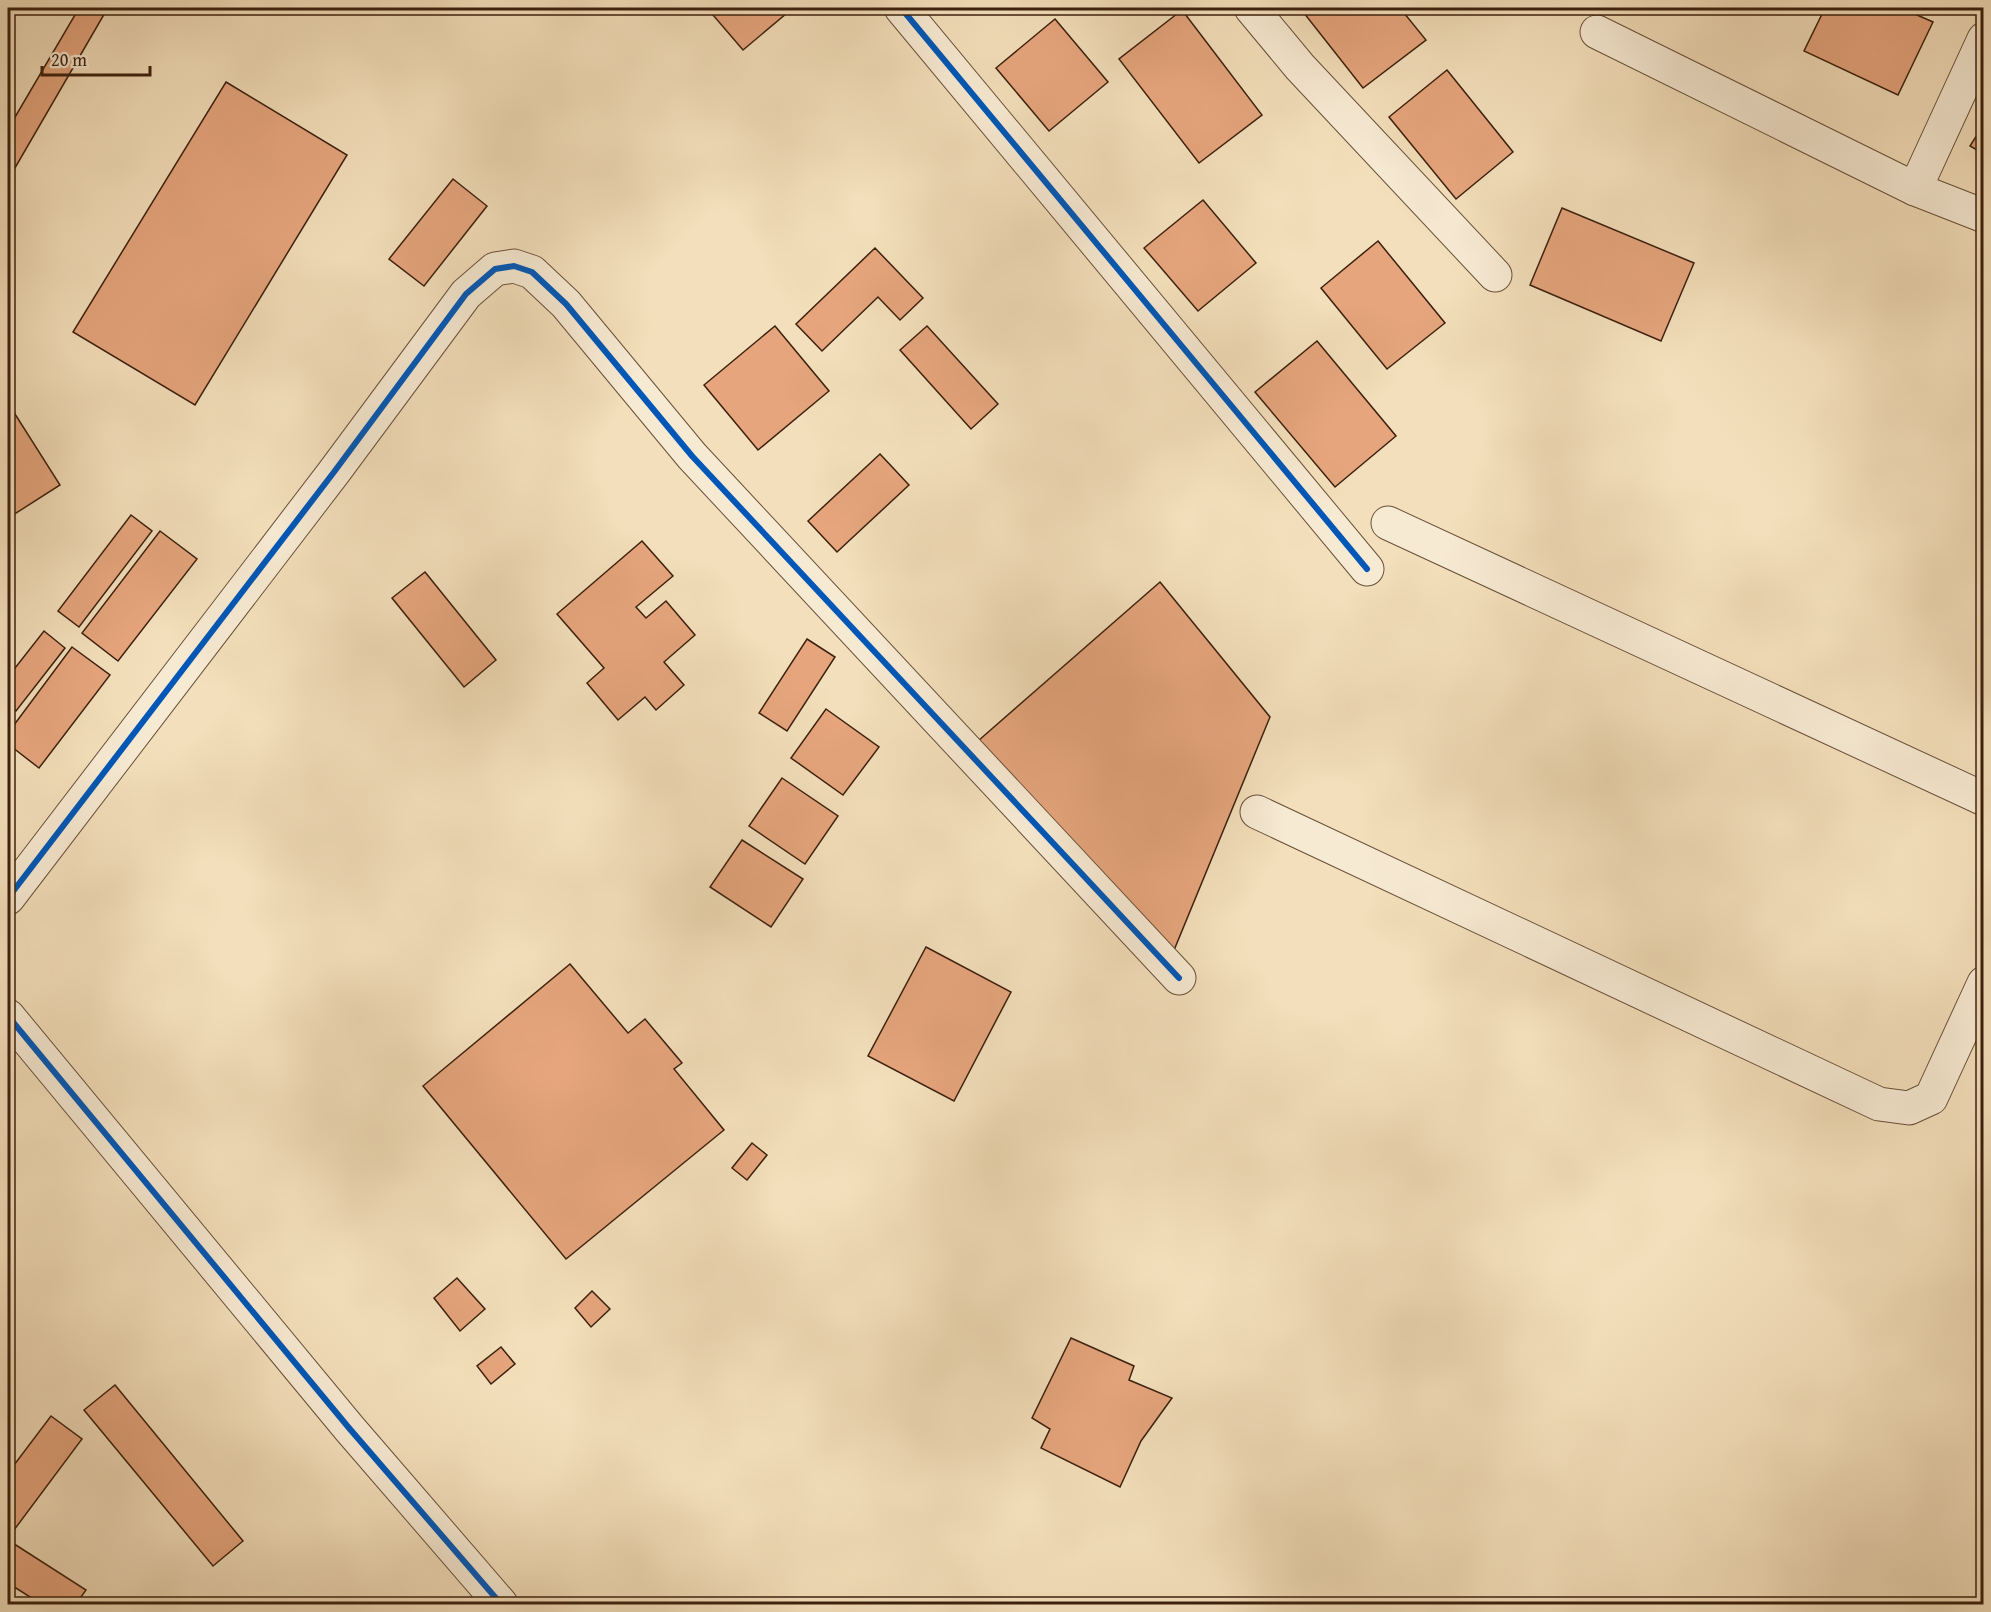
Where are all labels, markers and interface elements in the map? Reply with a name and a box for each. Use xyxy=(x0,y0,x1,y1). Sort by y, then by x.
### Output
scale bar xyxy=(42,39,150,77)
text: 20 m xyxy=(51,46,87,73)

